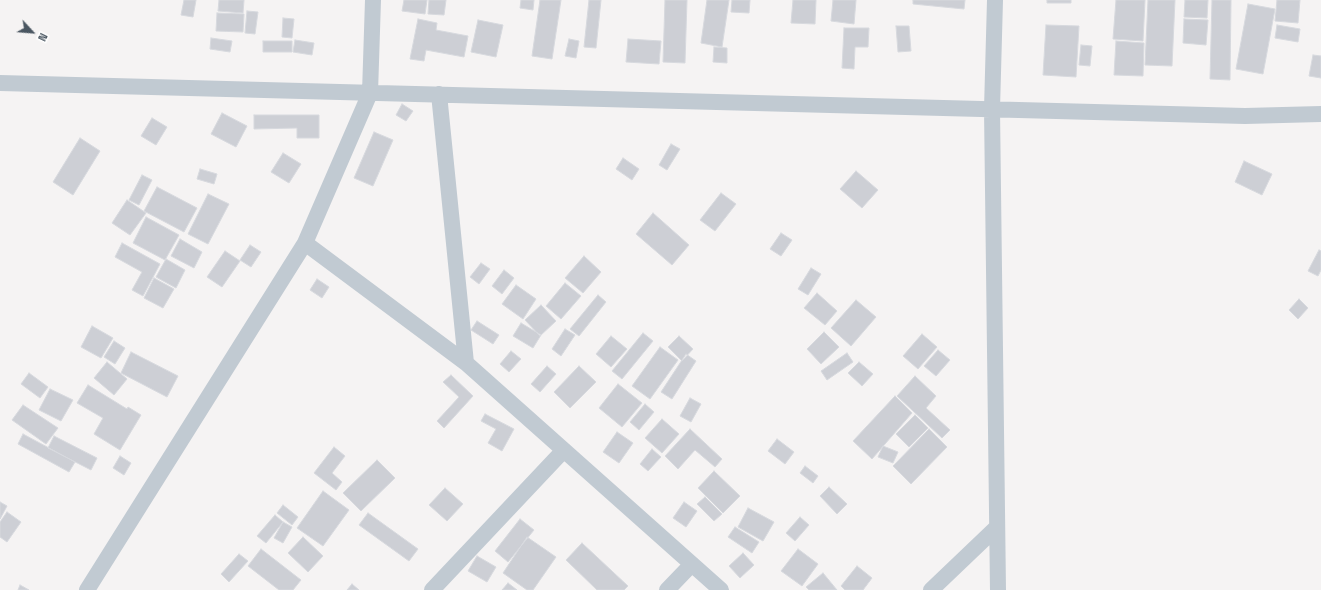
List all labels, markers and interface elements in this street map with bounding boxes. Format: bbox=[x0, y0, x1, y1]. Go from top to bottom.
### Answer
north arrow bbox=[12, 12, 52, 52]
text: N bbox=[35, 31, 51, 44]

